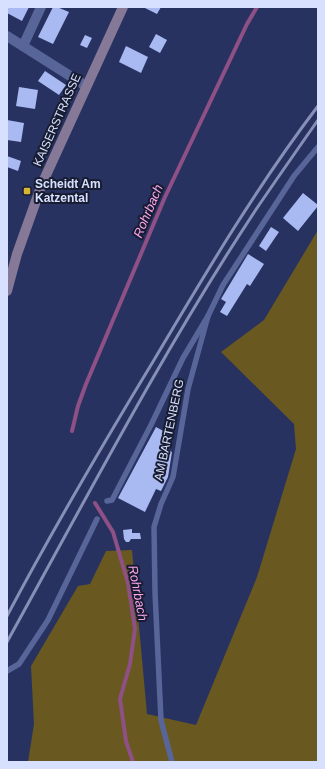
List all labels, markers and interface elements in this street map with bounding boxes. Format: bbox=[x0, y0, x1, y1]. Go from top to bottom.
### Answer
street label: KAISERSTRASSE bbox=[30, 71, 84, 169]
place label: Scheidt Am Katzental bbox=[35, 177, 101, 205]
water label: Rohrbach bbox=[130, 182, 166, 240]
marker: Scheidt Am Katzental bbox=[22, 186, 32, 196]
street label: AM BARTENBERG bbox=[151, 378, 187, 482]
water label: Rohrbach bbox=[125, 564, 151, 622]

